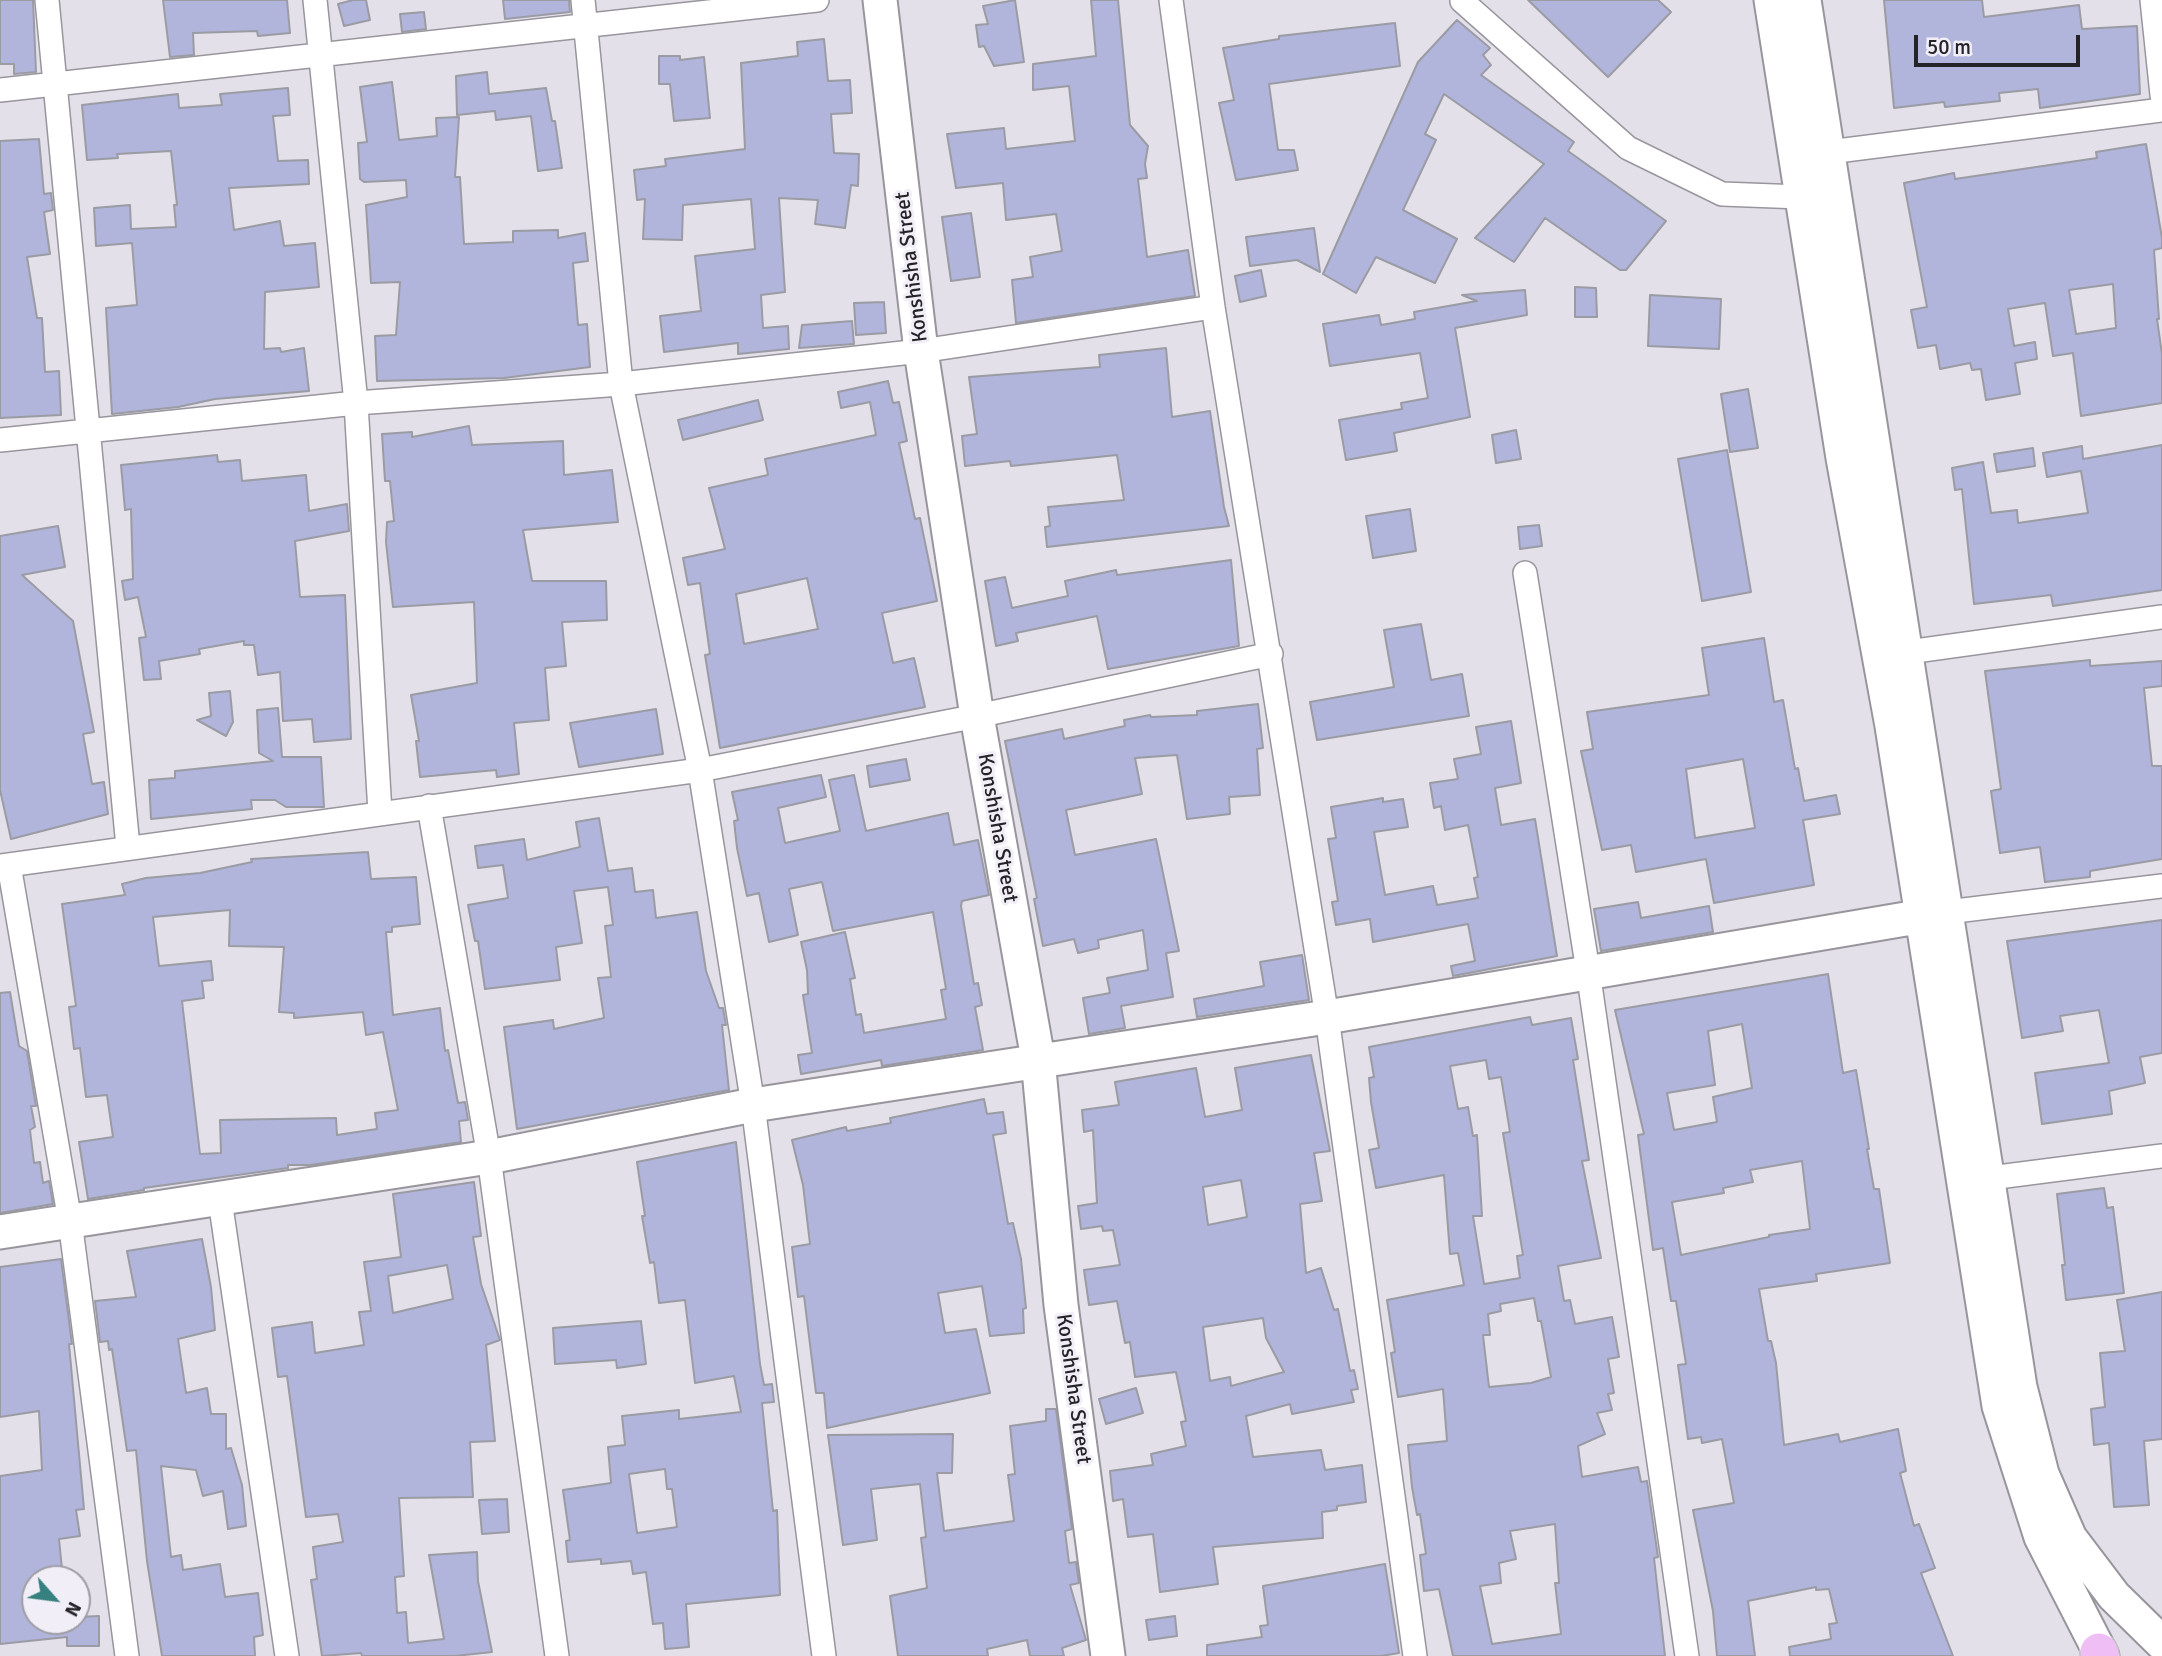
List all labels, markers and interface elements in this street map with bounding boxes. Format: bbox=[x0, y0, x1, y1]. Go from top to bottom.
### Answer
scale bar bbox=[1917, 21, 2083, 65]
text: 50 m bbox=[1927, 34, 1971, 60]
street label: Konshisha Street bbox=[890, 190, 934, 344]
street label: Konshisha Street bbox=[971, 751, 1023, 905]
street label: Konshisha Street bbox=[1050, 1312, 1096, 1466]
north arrow bbox=[21, 1565, 91, 1635]
text: N bbox=[59, 1597, 86, 1620]

